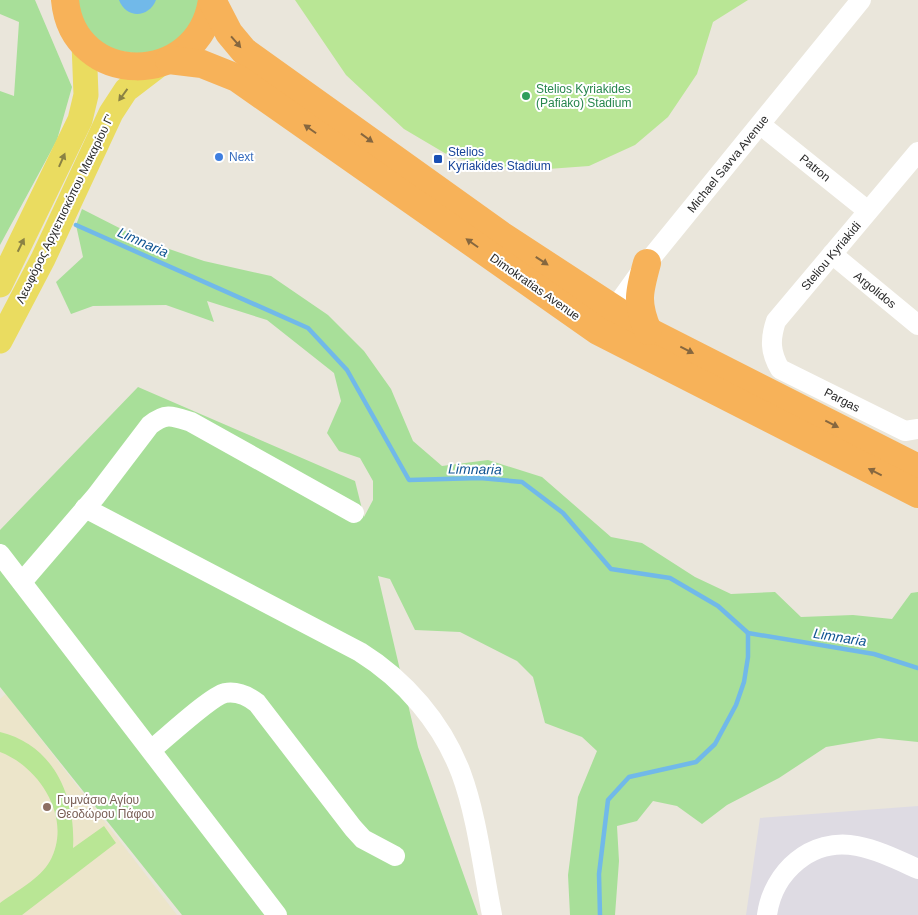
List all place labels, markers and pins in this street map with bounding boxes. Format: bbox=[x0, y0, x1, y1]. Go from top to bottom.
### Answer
place label: Stelios Kyriakides (Pafiako) Stadium bbox=[536, 82, 631, 110]
marker: Stelios Kyriakides (Pafiako) Stadium bbox=[520, 90, 532, 102]
place label: Stelios Kyriakides Stadium bbox=[448, 145, 551, 173]
place label: Next bbox=[229, 150, 254, 164]
marker: Next bbox=[213, 151, 225, 163]
marker: Stelios Kyriakides Stadium bbox=[432, 153, 444, 165]
place label: Γυμνάσιο Αγίου Θεοδώρου Πάφου bbox=[57, 793, 154, 821]
marker: Γυμνάσιο Αγίου Θεοδώρου Πάφου bbox=[41, 801, 53, 813]

